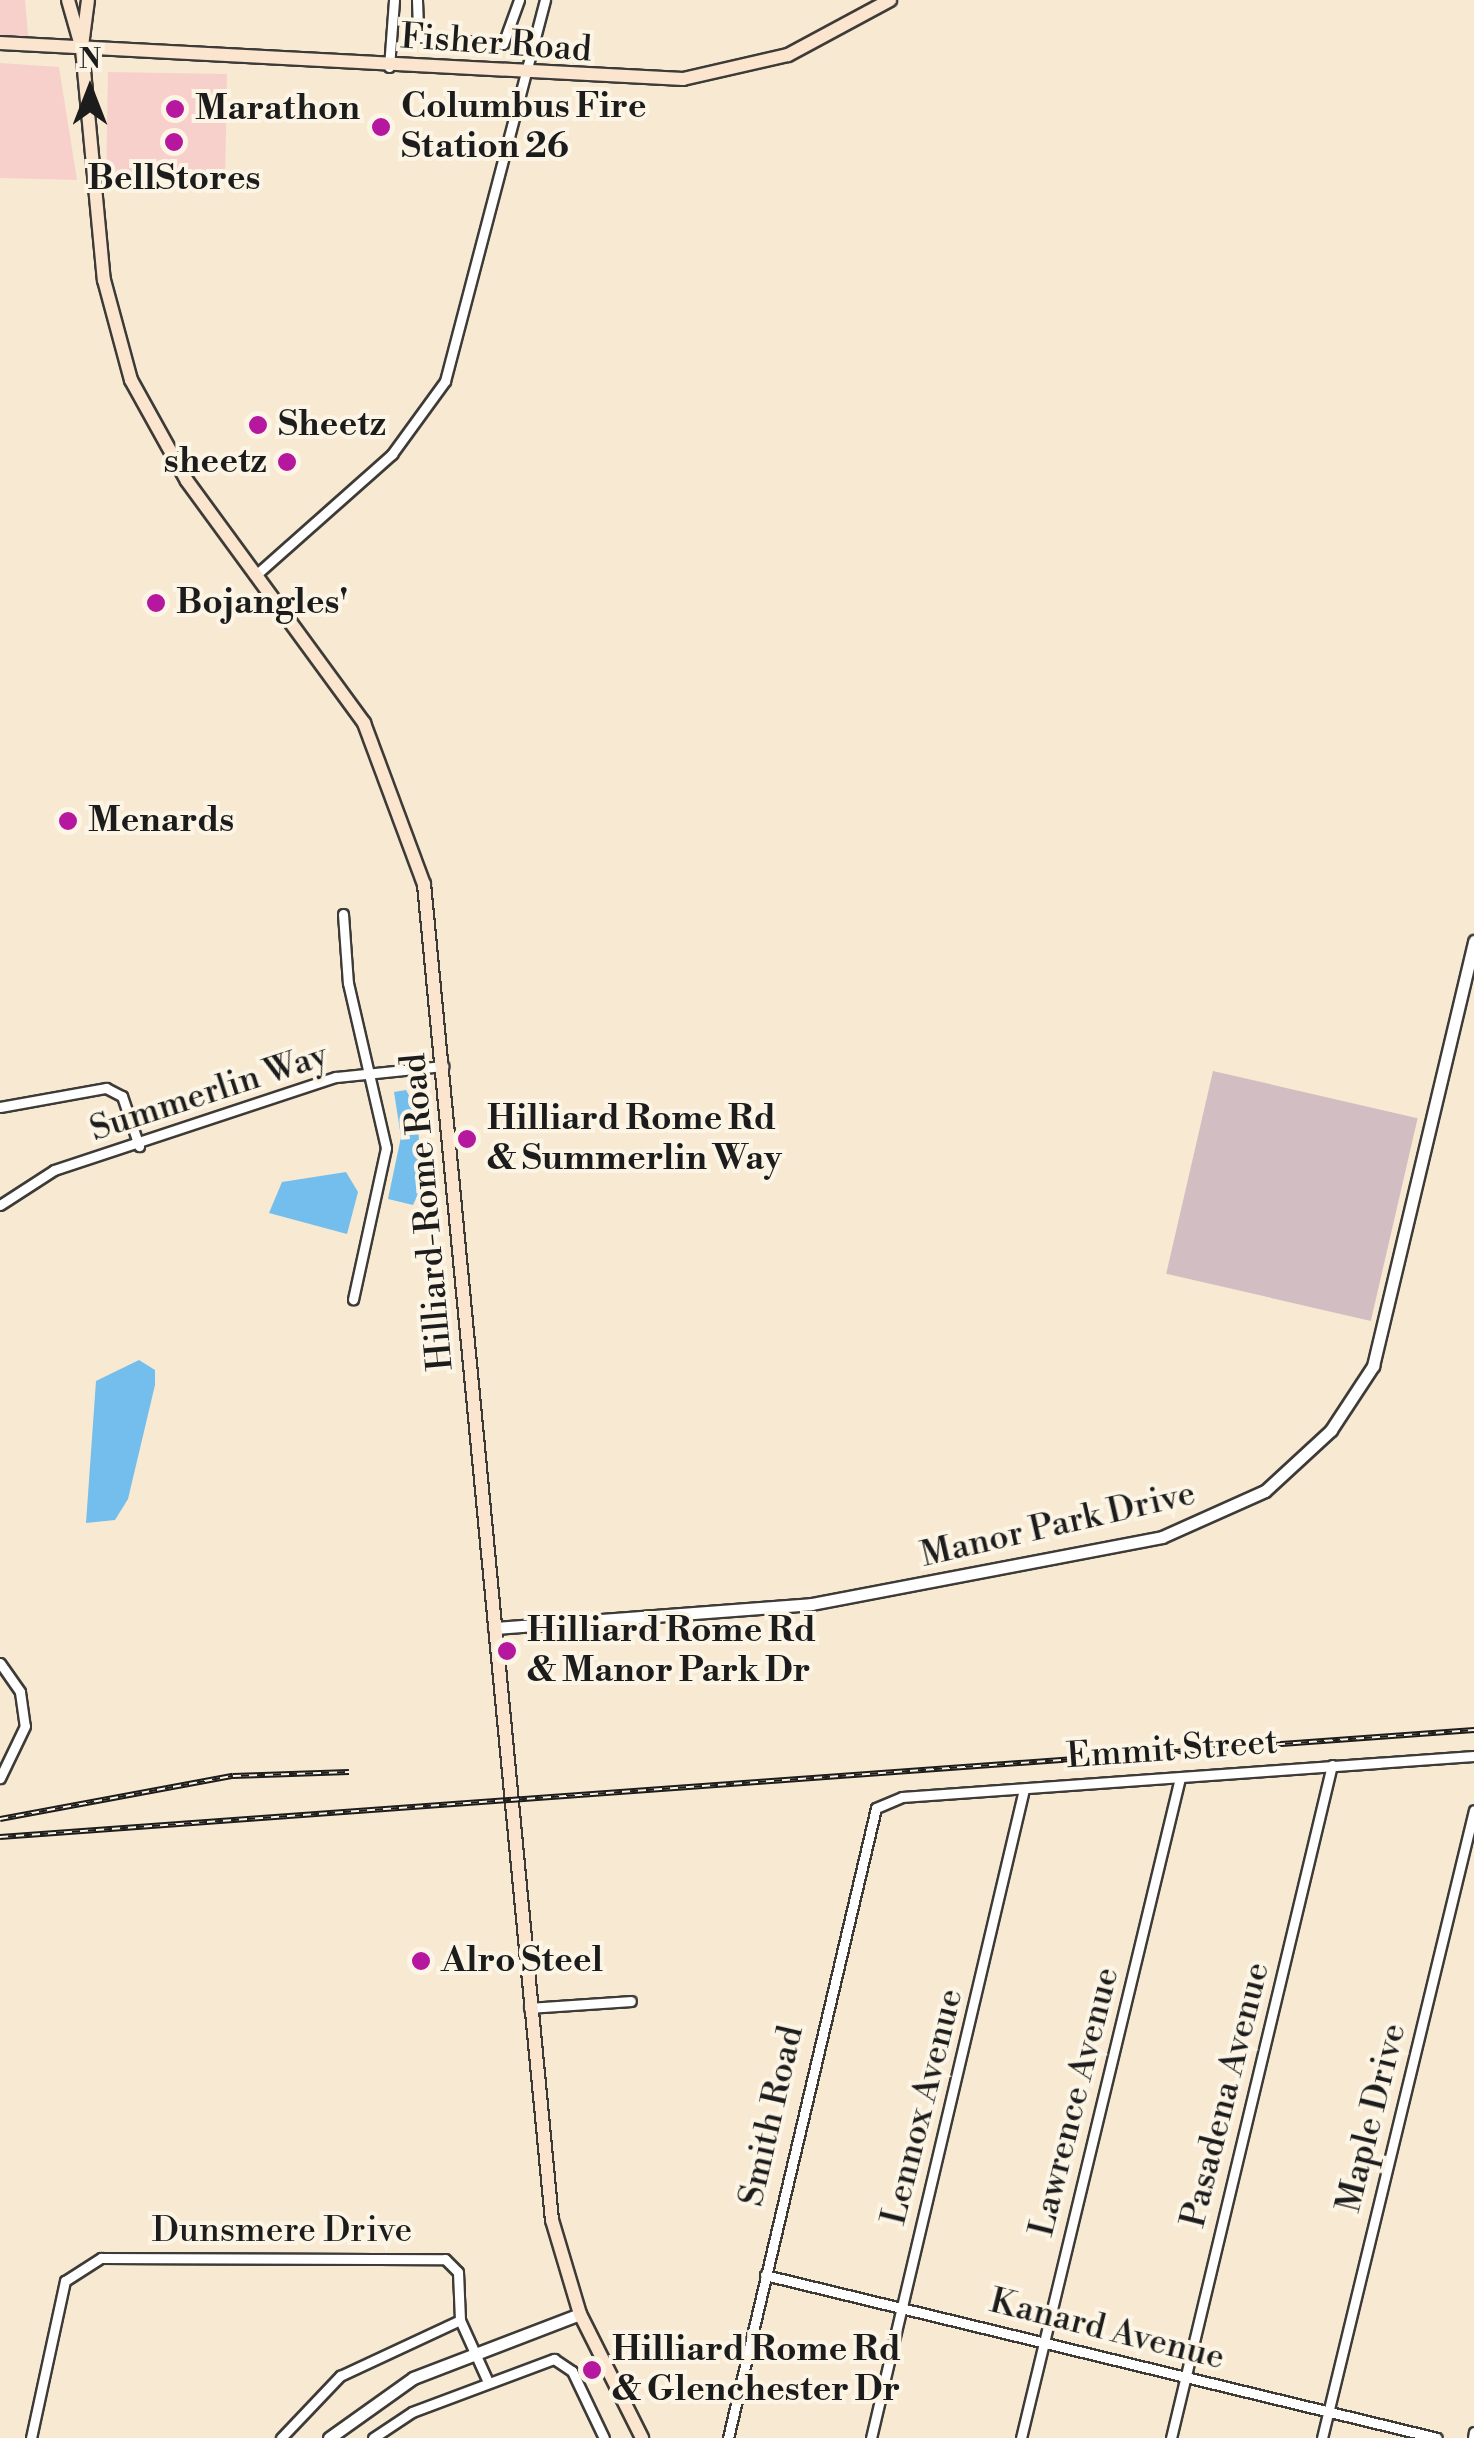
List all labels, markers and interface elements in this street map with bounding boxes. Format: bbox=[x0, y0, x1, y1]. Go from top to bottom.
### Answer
street label: Fisher Road bbox=[399, 16, 593, 72]
north arrow bbox=[40, 40, 140, 140]
text: N bbox=[79, 42, 101, 77]
place label: Columbus Fire Station 26 bbox=[401, 86, 646, 168]
place label: Marathon bbox=[195, 88, 360, 130]
marker: Marathon bbox=[164, 98, 186, 120]
marker: Columbus Fire Station 26 bbox=[370, 116, 392, 138]
marker: BellStores bbox=[163, 131, 185, 153]
place label: BellStores bbox=[88, 158, 260, 200]
place label: Sheetz bbox=[278, 404, 386, 446]
marker: Sheetz bbox=[247, 414, 269, 436]
place label: sheetz bbox=[164, 441, 267, 483]
marker: sheetz bbox=[276, 451, 298, 473]
place label: Bojangles' bbox=[176, 582, 348, 624]
marker: Bojangles' bbox=[145, 592, 167, 614]
place label: Menards bbox=[88, 800, 234, 842]
marker: Menards bbox=[57, 810, 79, 832]
street label: Summerlin Way bbox=[85, 1035, 333, 1151]
street label: Hilliard-Rome Road bbox=[393, 1052, 463, 1372]
place label: Hilliard Rome Rd & Summerlin Way bbox=[487, 1098, 782, 1180]
marker: Hilliard Rome Rd & Summerlin Way bbox=[456, 1128, 478, 1150]
street label: Manor Park Drive bbox=[917, 1473, 1199, 1577]
place label: Hilliard Rome Rd & Manor Park Dr bbox=[527, 1610, 816, 1692]
marker: Hilliard Rome Rd & Manor Park Dr bbox=[496, 1640, 518, 1662]
street label: Emmit Street bbox=[1065, 1722, 1279, 1778]
place label: Alro Steel bbox=[441, 1940, 603, 1982]
marker: Alro Steel bbox=[410, 1950, 432, 1972]
street label: Pasadena Avenue bbox=[1173, 1958, 1279, 2232]
street label: Lawrence Avenue bbox=[1021, 1963, 1129, 2241]
street label: Lennox Avenue bbox=[873, 1985, 973, 2229]
street label: Maple Drive bbox=[1328, 2019, 1416, 2217]
street label: Smith Road bbox=[731, 2022, 813, 2210]
street label: Dunsmere Drive bbox=[152, 2210, 412, 2252]
street label: Kanard Avenue bbox=[985, 2281, 1229, 2379]
place label: Hilliard Rome Rd & Glenchester Dr bbox=[612, 2329, 901, 2411]
marker: Hilliard Rome Rd & Glenchester Dr bbox=[581, 2359, 603, 2381]

